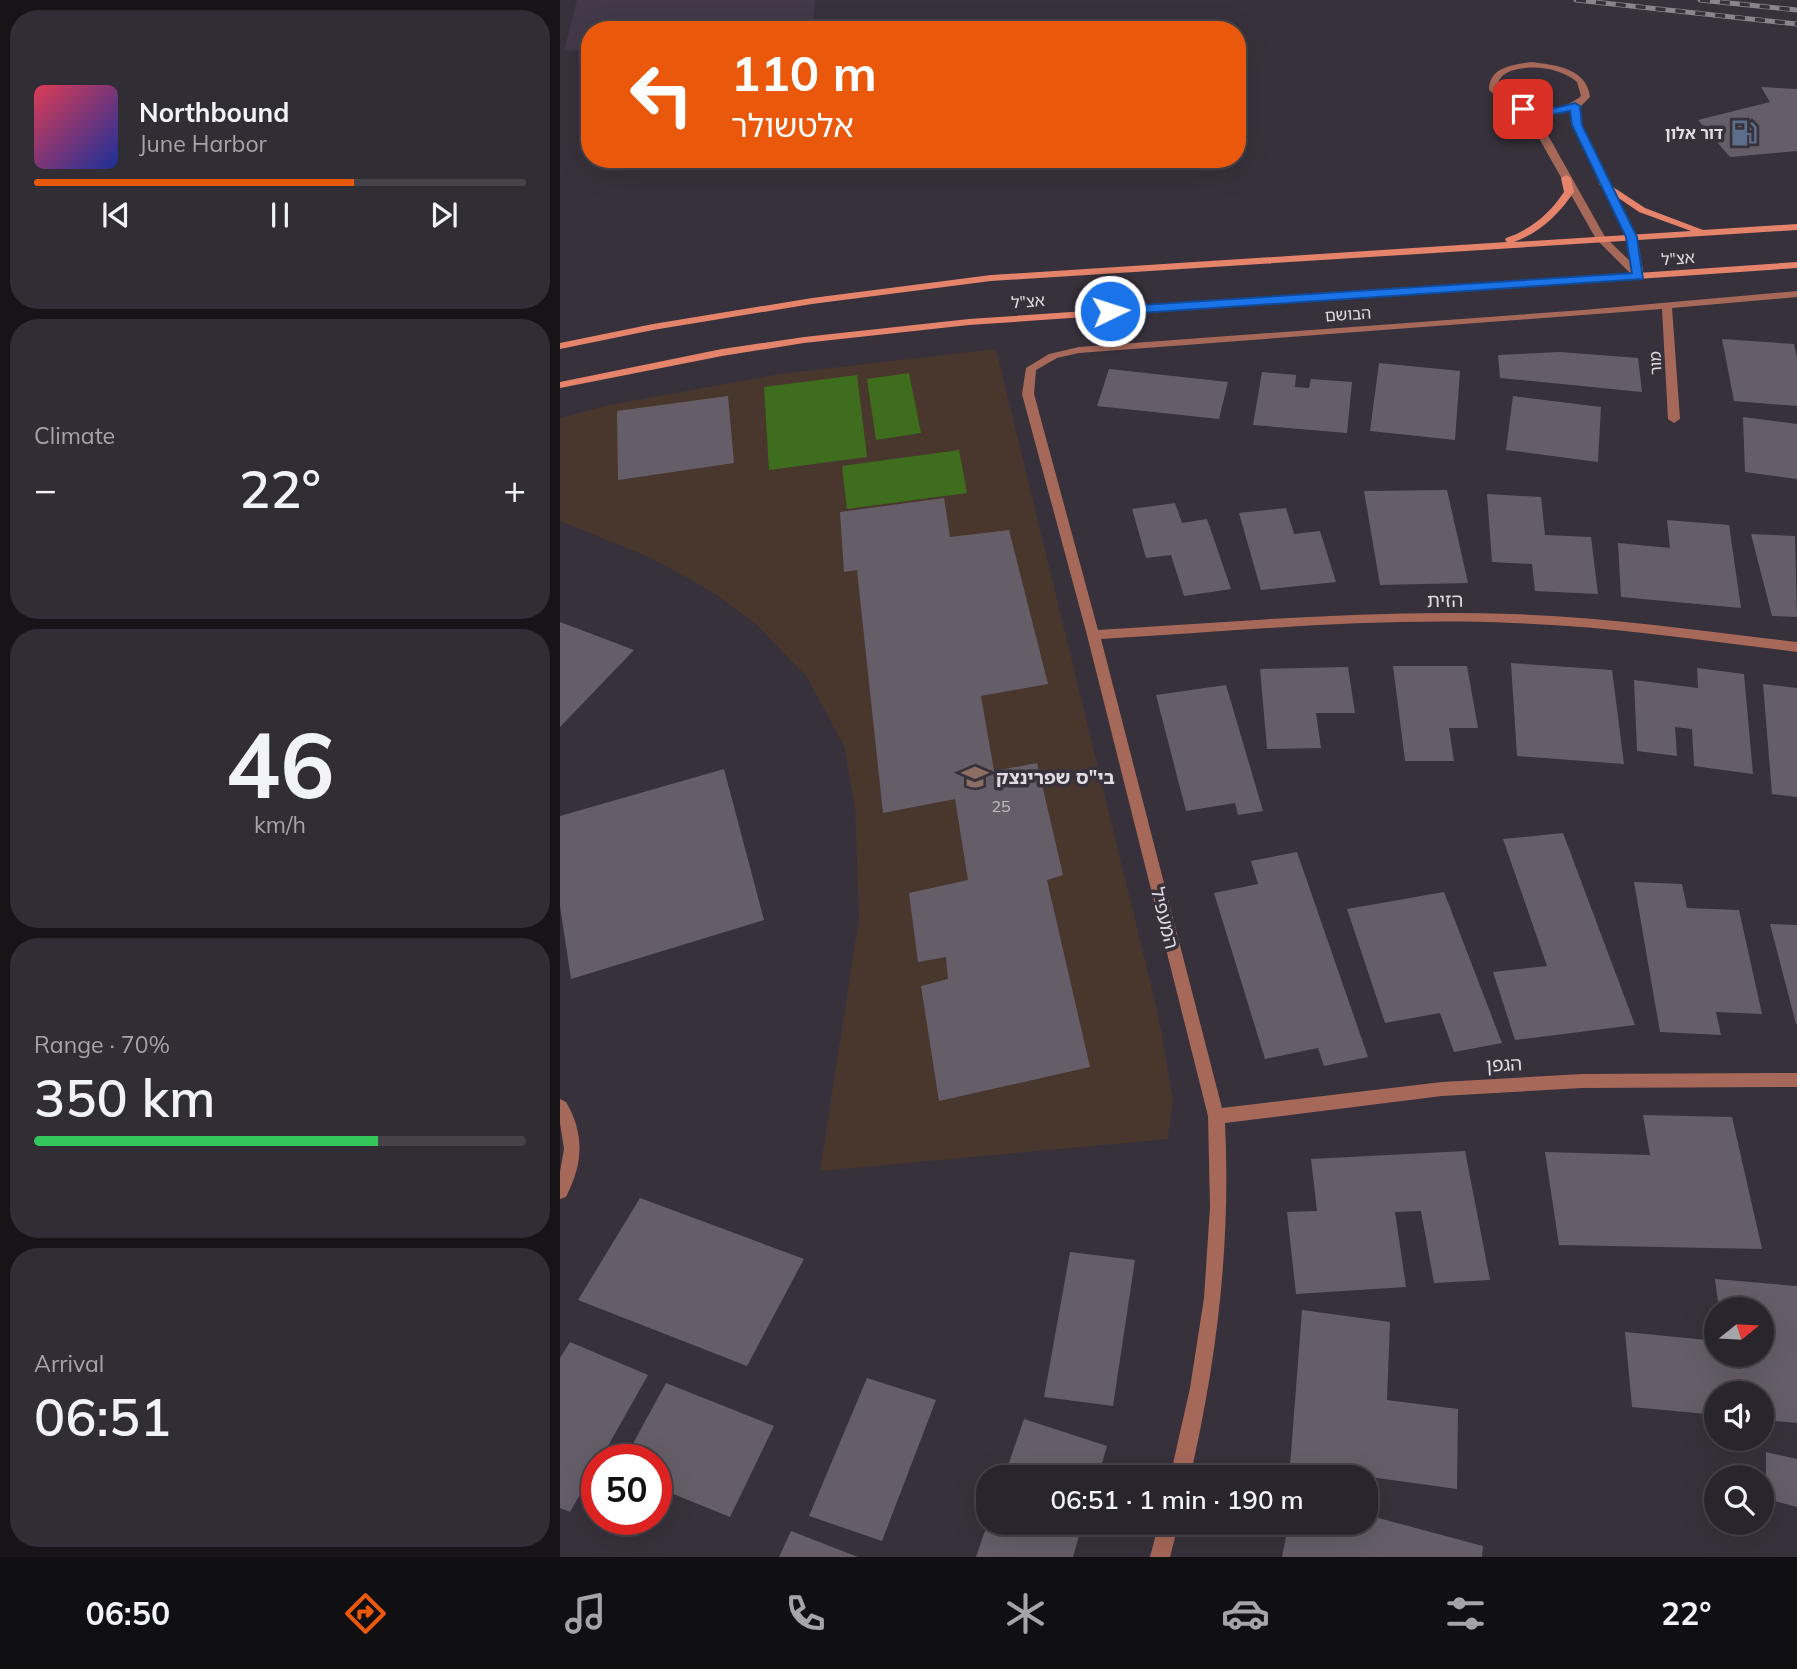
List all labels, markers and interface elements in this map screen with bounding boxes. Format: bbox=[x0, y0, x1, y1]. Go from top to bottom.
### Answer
text: 110 m bbox=[731, 42, 877, 103]
icon: left bbox=[616, 49, 707, 140]
pin bbox=[1493, 79, 1553, 139]
icon: arrive bbox=[1504, 90, 1542, 128]
text: Northbound bbox=[139, 96, 289, 129]
text: אלטשולר bbox=[731, 105, 854, 145]
fuel station icon: דור אלון bbox=[1729, 118, 1759, 148]
place label: דור אלון bbox=[1665, 123, 1723, 143]
text: June Harbor bbox=[139, 129, 267, 158]
icon: previous bbox=[97, 196, 135, 234]
icon: pause bbox=[261, 196, 299, 234]
icon: next bbox=[425, 196, 463, 234]
street label: אצ"ל bbox=[1661, 247, 1695, 269]
position arrow bbox=[1073, 274, 1147, 348]
street label: אצ"ל bbox=[1011, 290, 1045, 312]
street label: הבושם bbox=[1324, 302, 1372, 326]
street label: מור bbox=[1644, 351, 1666, 375]
text: Climate bbox=[34, 421, 115, 450]
text: 22° bbox=[239, 456, 321, 521]
text: − bbox=[34, 465, 57, 513]
text: + bbox=[503, 465, 526, 513]
street label: הזית bbox=[1427, 588, 1463, 612]
text: 46 bbox=[225, 707, 335, 821]
school or university icon: בי"ס שפרינצק bbox=[960, 762, 990, 792]
place label: בי"ס שפרינצק bbox=[996, 765, 1115, 789]
house number: 25 bbox=[991, 796, 1011, 816]
text: km/h bbox=[254, 810, 306, 839]
street label: המעפיל bbox=[1146, 885, 1184, 951]
text: Range · 70% bbox=[34, 1030, 170, 1059]
street label: הגפן bbox=[1485, 1051, 1523, 1077]
text: 350 km bbox=[34, 1065, 215, 1130]
north arrow bbox=[1704, 1297, 1774, 1367]
map controls bbox=[1704, 1297, 1774, 1535]
text: Arrival bbox=[34, 1349, 104, 1378]
button: sound bbox=[1704, 1381, 1774, 1451]
text: 06:51 bbox=[34, 1384, 171, 1449]
speed limit sign: 50 bbox=[581, 1444, 672, 1535]
button: search bbox=[1704, 1465, 1774, 1535]
text: 06:51 · 1 min · 190 m bbox=[1050, 1483, 1304, 1516]
icon: directions bbox=[341, 1589, 390, 1638]
icon: music bbox=[561, 1589, 610, 1638]
icon: phone bbox=[781, 1589, 830, 1638]
icon: climate bbox=[1001, 1589, 1050, 1638]
icon: car bbox=[1221, 1589, 1270, 1638]
icon: filters bbox=[1441, 1589, 1490, 1638]
text: 06:50 bbox=[85, 1593, 170, 1633]
text: 22° bbox=[1661, 1593, 1711, 1633]

